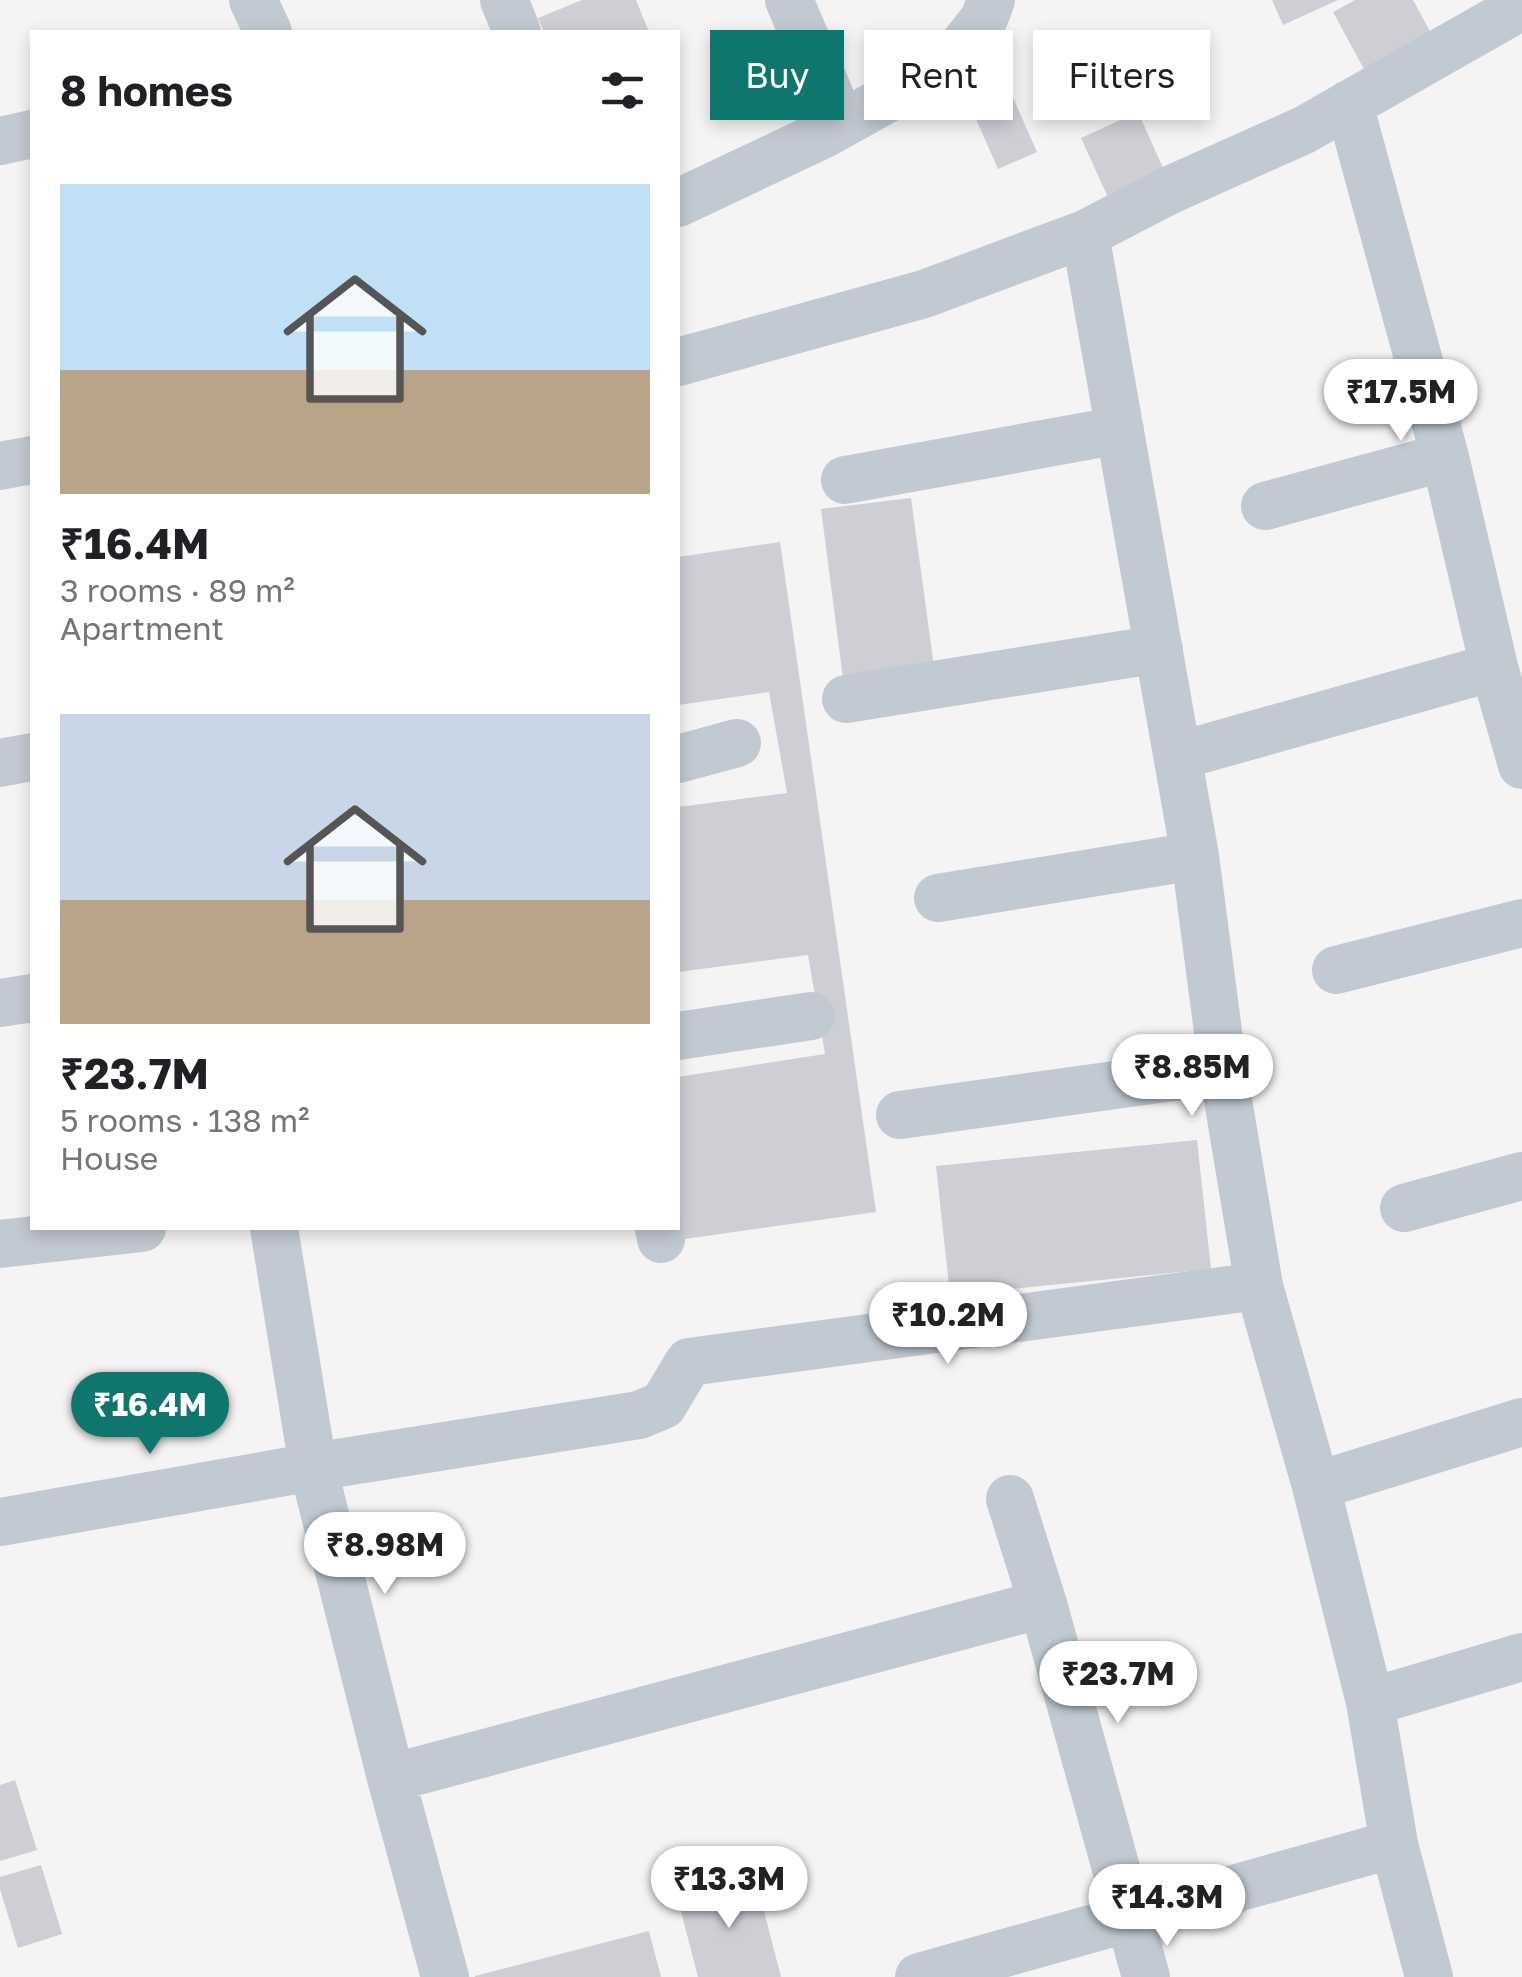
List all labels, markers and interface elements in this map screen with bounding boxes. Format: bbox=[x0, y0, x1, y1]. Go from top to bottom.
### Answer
chip: Buy bbox=[710, 30, 844, 120]
chip: Rent bbox=[864, 30, 1013, 120]
chip: Filters bbox=[1033, 30, 1210, 120]
icon: filters bbox=[595, 63, 650, 118]
text: 8 homes bbox=[60, 65, 233, 115]
icon: home bbox=[265, 249, 445, 429]
pin: ₹17.5M bbox=[1320, 359, 1482, 444]
text: ₹17.5M bbox=[1346, 372, 1456, 410]
text: ₹16.4M bbox=[60, 518, 209, 568]
text: 3 rooms · 89 m² bbox=[60, 571, 295, 609]
text: Apartment bbox=[60, 609, 224, 647]
icon: home bbox=[265, 779, 445, 959]
pin: ₹8.85M bbox=[1111, 1034, 1273, 1119]
text: ₹8.85M bbox=[1133, 1047, 1251, 1085]
text: ₹23.7M bbox=[60, 1048, 209, 1098]
text: 5 rooms · 138 m² bbox=[60, 1101, 310, 1139]
text: House bbox=[60, 1139, 158, 1177]
pin: ₹10.2M bbox=[867, 1282, 1029, 1367]
text: ₹10.2M bbox=[891, 1295, 1005, 1333]
pin: ₹16.4M bbox=[69, 1372, 231, 1457]
text: ₹16.4M bbox=[93, 1385, 207, 1423]
pin: ₹8.98M bbox=[304, 1512, 466, 1597]
text: ₹8.98M bbox=[326, 1525, 444, 1563]
pin: ₹23.7M bbox=[1037, 1641, 1199, 1726]
text: ₹23.7M bbox=[1061, 1654, 1175, 1692]
pin: ₹13.3M bbox=[648, 1846, 810, 1931]
text: ₹13.3M bbox=[673, 1859, 785, 1897]
pin: ₹14.3M bbox=[1086, 1864, 1248, 1949]
text: ₹14.3M bbox=[1110, 1877, 1224, 1915]

